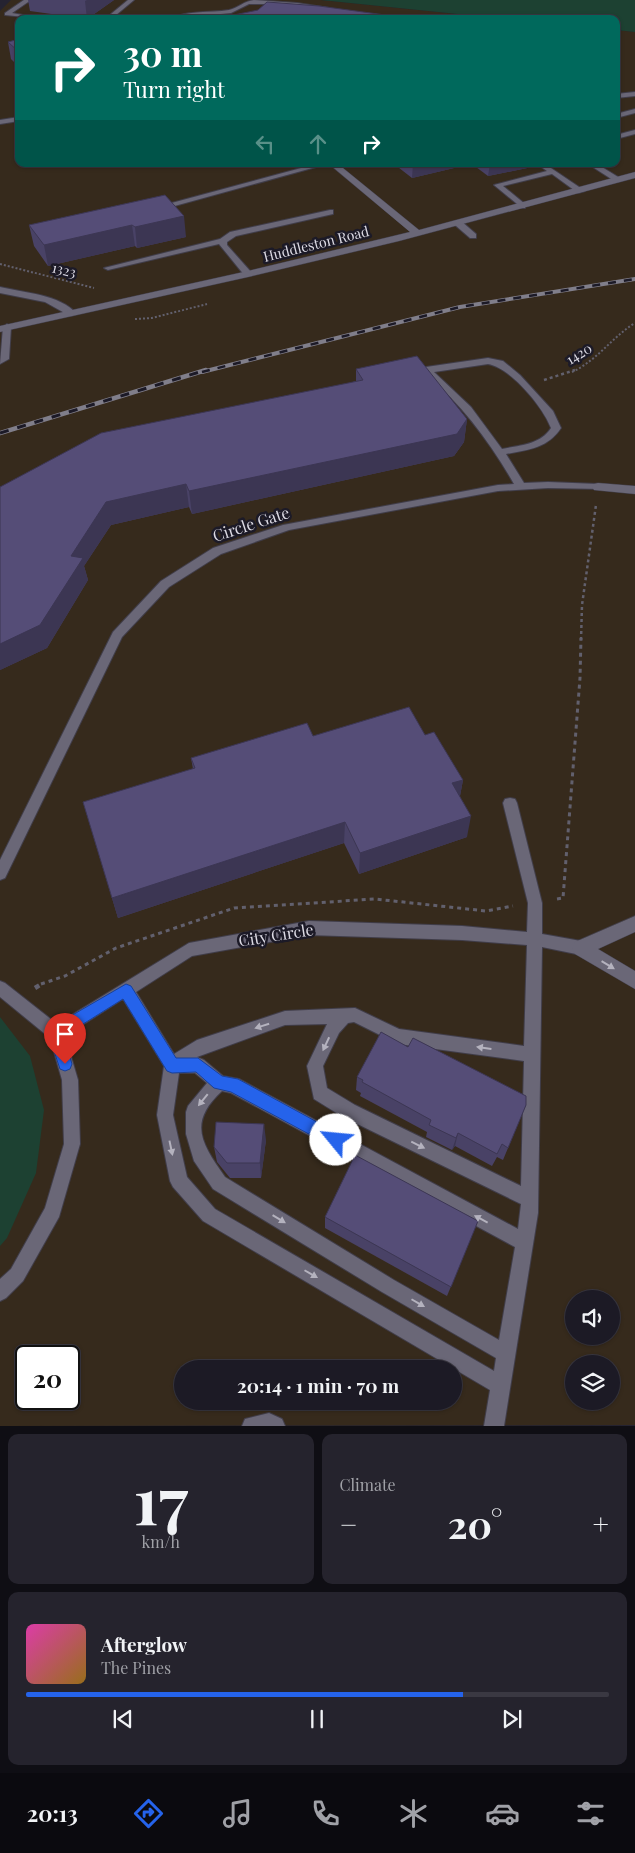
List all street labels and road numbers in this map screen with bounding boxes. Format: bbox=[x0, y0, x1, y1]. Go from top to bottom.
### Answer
street label: Huddleston Road bbox=[261, 221, 371, 266]
street label: 1323 bbox=[50, 257, 78, 282]
street label: 1420 bbox=[562, 338, 595, 369]
street label: Circle Gate bbox=[210, 501, 292, 546]
street label: City Circle bbox=[237, 918, 315, 951]

